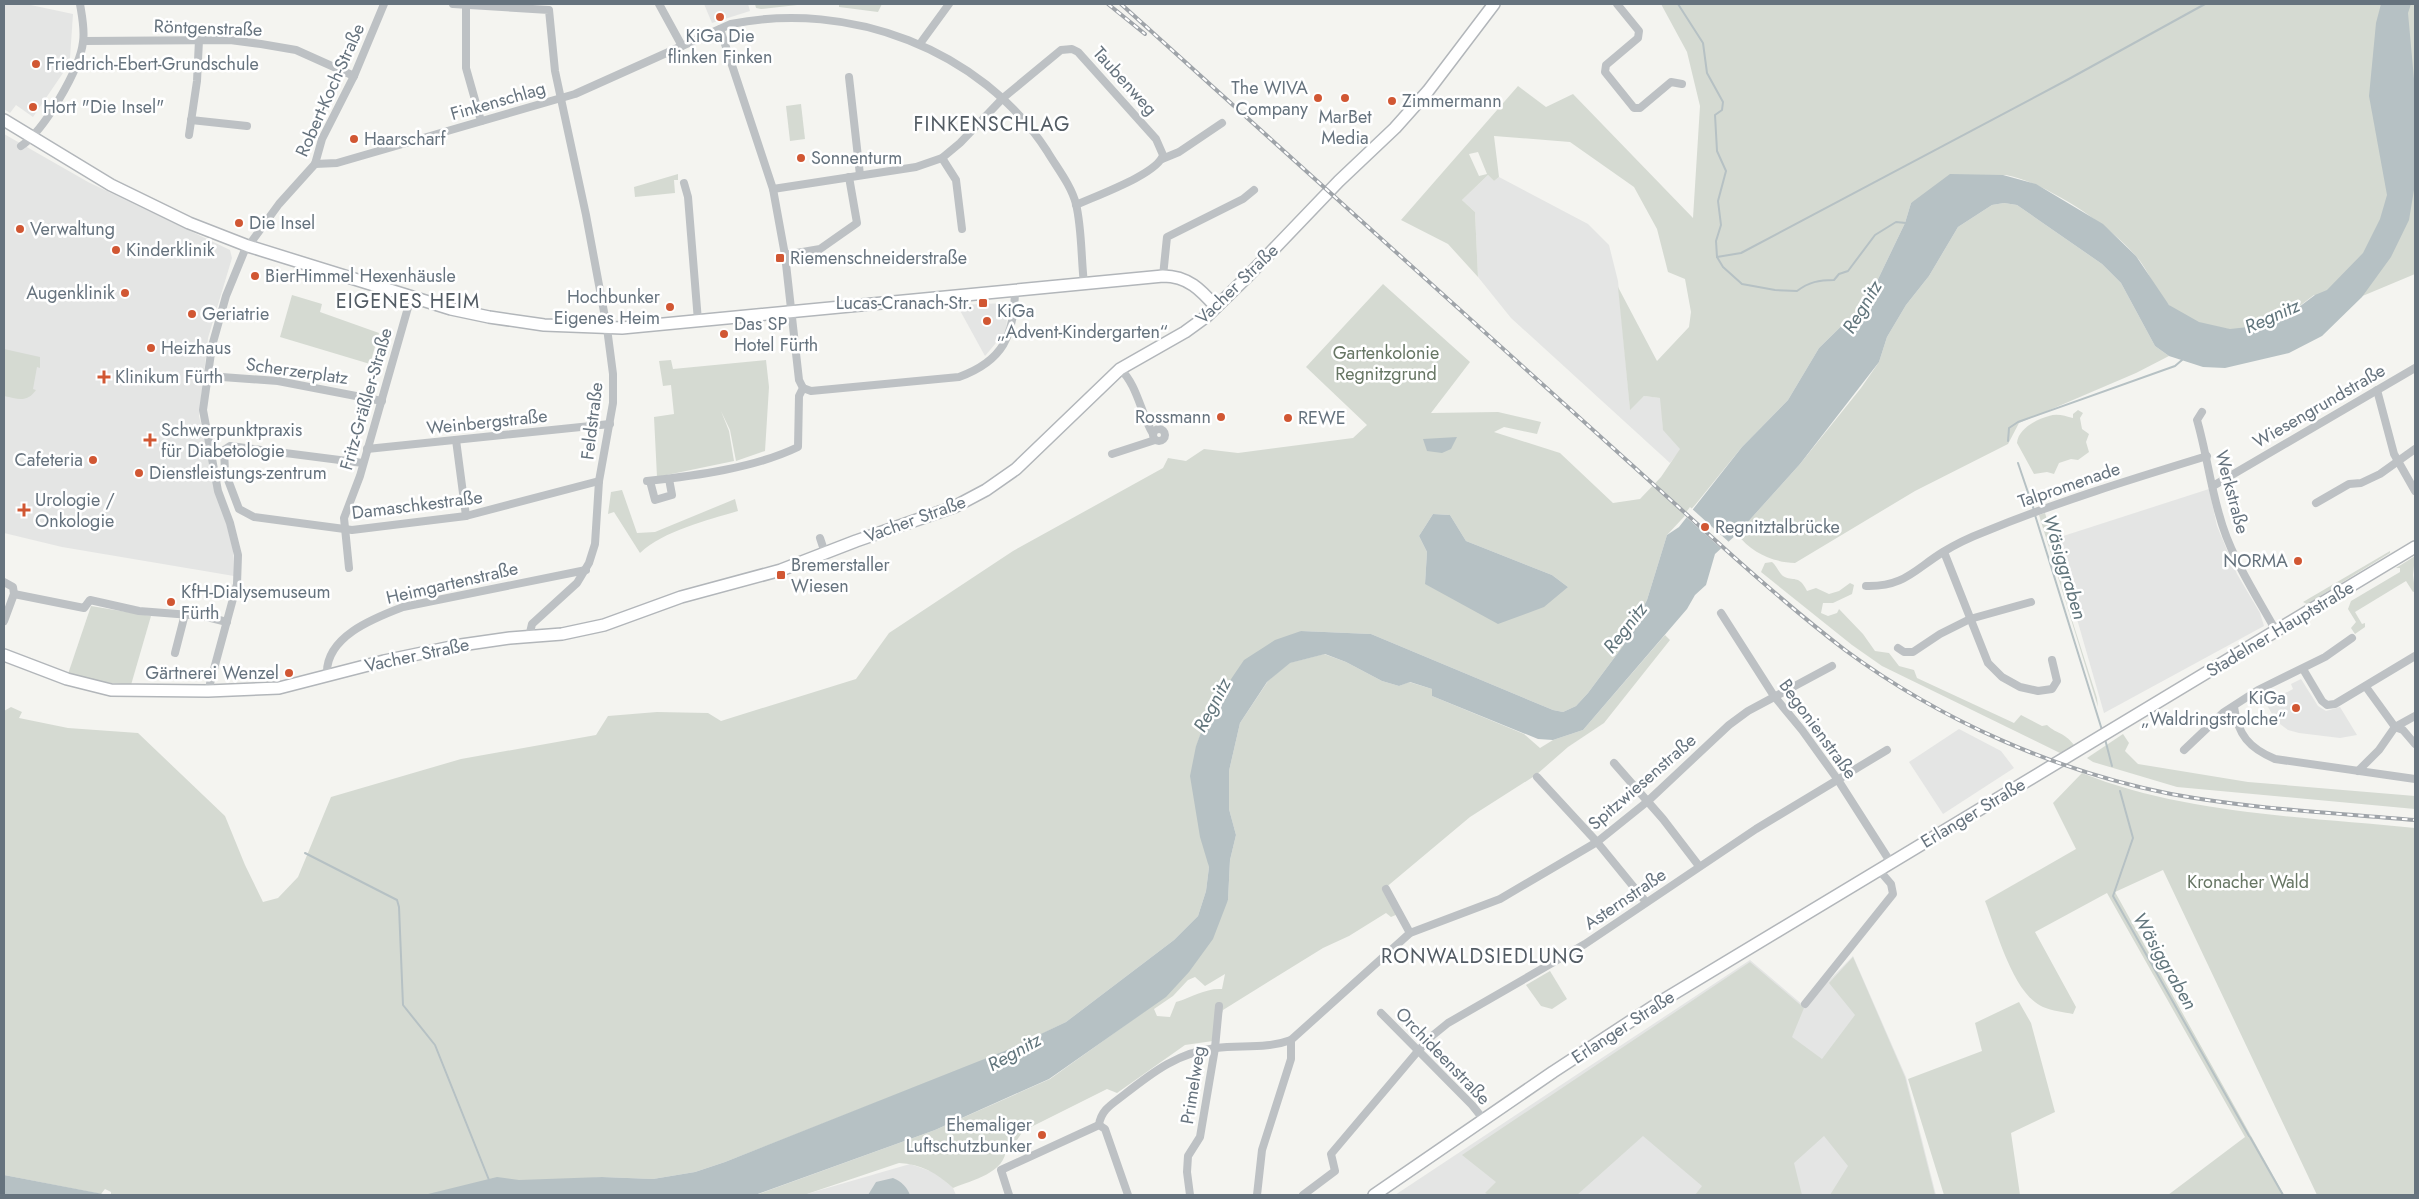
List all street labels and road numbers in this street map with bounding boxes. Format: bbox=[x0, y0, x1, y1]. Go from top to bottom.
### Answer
street label: Röntgenstraße bbox=[153, 13, 263, 43]
street label: Robert-Koch-Straße bbox=[289, 19, 371, 161]
street label: Taubenweg bbox=[1087, 41, 1163, 121]
street label: Finkenschlag bbox=[447, 75, 549, 127]
street label: Vacher Straße bbox=[1190, 238, 1284, 330]
street label: Fritz-Gräßler-Straße bbox=[333, 325, 399, 473]
street label: Scherzerplatz bbox=[244, 351, 351, 391]
street label: Wiesengrundstraße bbox=[2248, 357, 2390, 455]
street label: Feldstraße bbox=[574, 381, 610, 461]
street label: Weinbergstraße bbox=[425, 403, 549, 441]
street label: Werkstraße bbox=[2208, 447, 2256, 537]
street label: Talpromenade bbox=[2015, 455, 2123, 515]
street label: Damaschkestraße bbox=[350, 484, 484, 526]
street label: Vacher Straße bbox=[861, 489, 969, 549]
street label: Heimgartenstraße bbox=[383, 555, 521, 611]
street label: Stadelner Hauptstraße bbox=[2201, 575, 2359, 683]
street label: Vacher Straße bbox=[362, 631, 472, 679]
street label: Begonienstraße bbox=[1773, 674, 1863, 784]
street label: Spitzwiesenstraße bbox=[1582, 728, 1702, 836]
street label: Erlanger Straße bbox=[1916, 771, 2030, 855]
street label: Asternstraße bbox=[1579, 862, 1671, 936]
street label: Erlanger Straße bbox=[1566, 984, 1680, 1070]
street label: Orchideenstraße bbox=[1390, 1001, 1496, 1111]
street label: Primelweg bbox=[1174, 1044, 1212, 1126]

